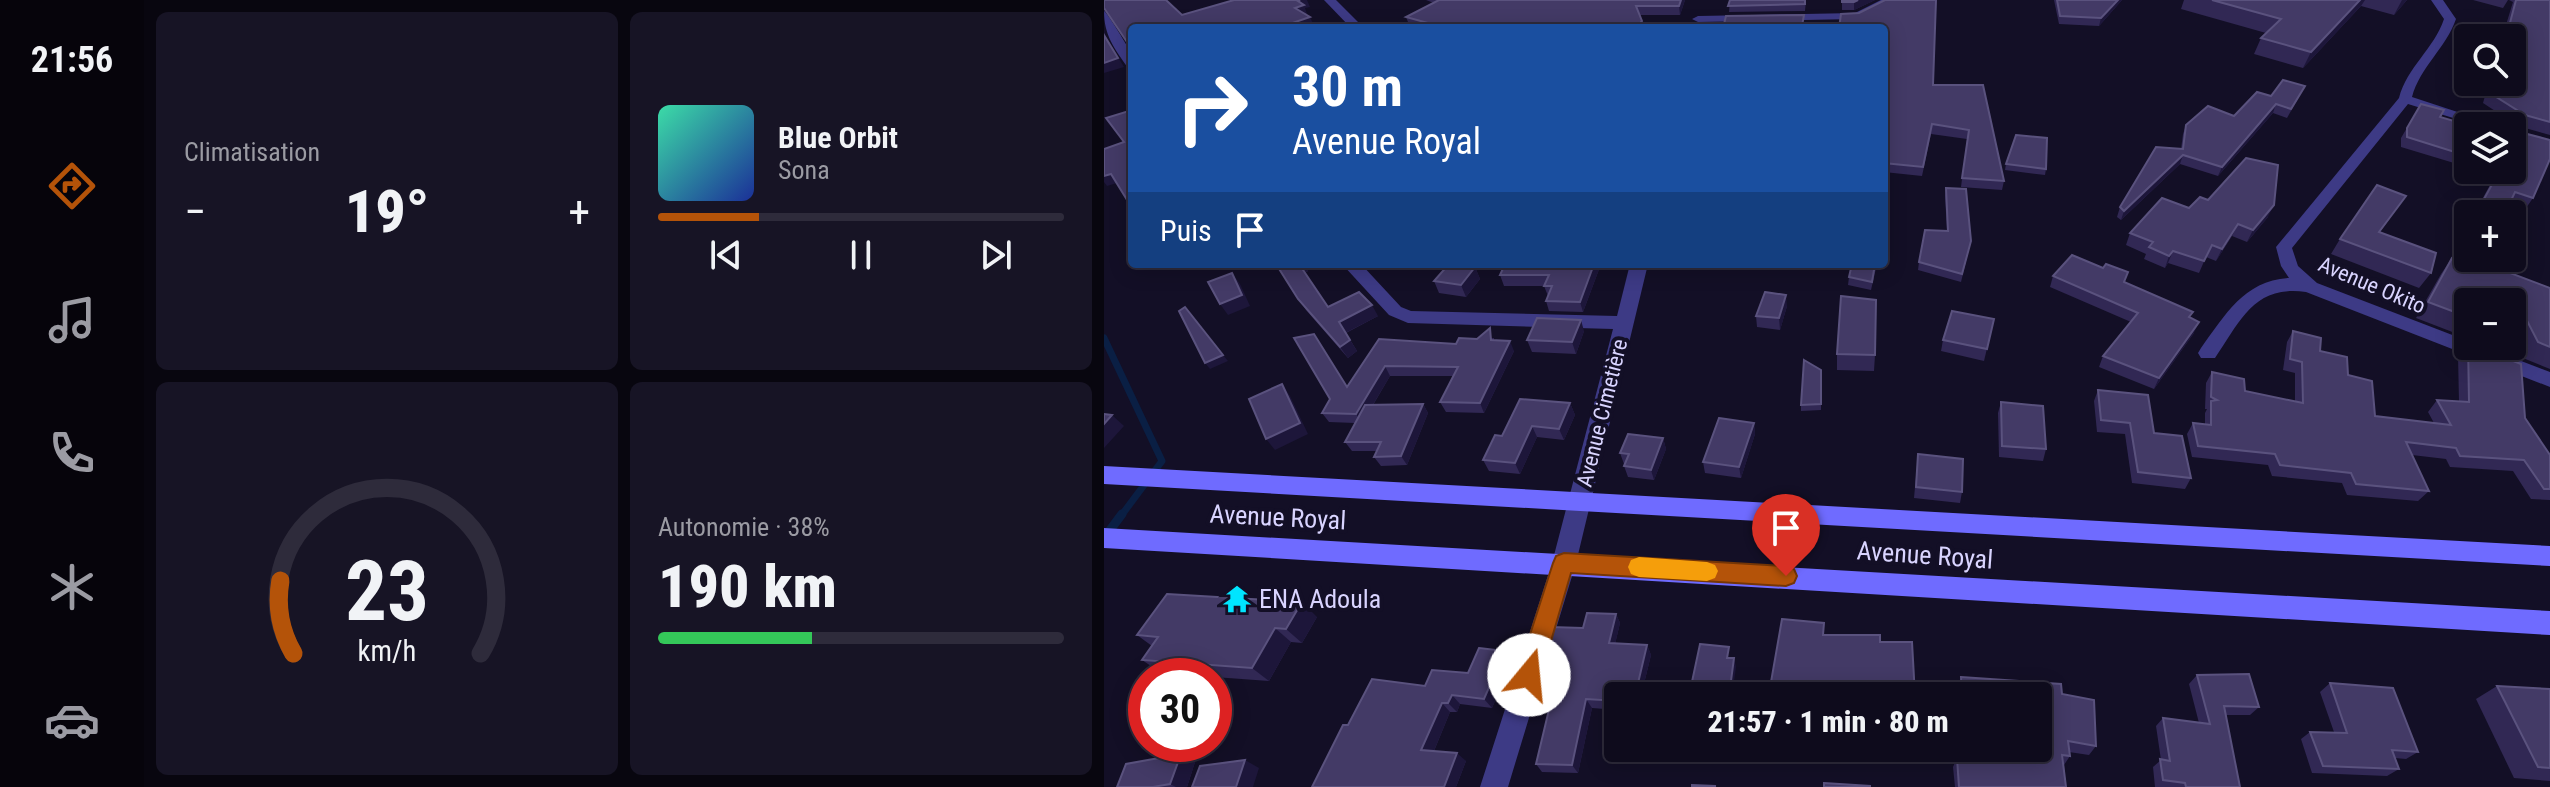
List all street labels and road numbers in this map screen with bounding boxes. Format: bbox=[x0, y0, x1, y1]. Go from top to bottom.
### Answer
street label: Avenue Okito bbox=[2315, 251, 2429, 319]
street label: Avenue Cimetière bbox=[1572, 336, 1632, 490]
street label: Avenue Royal bbox=[1209, 498, 1347, 536]
street label: Avenue Royal bbox=[1856, 535, 1994, 575]

